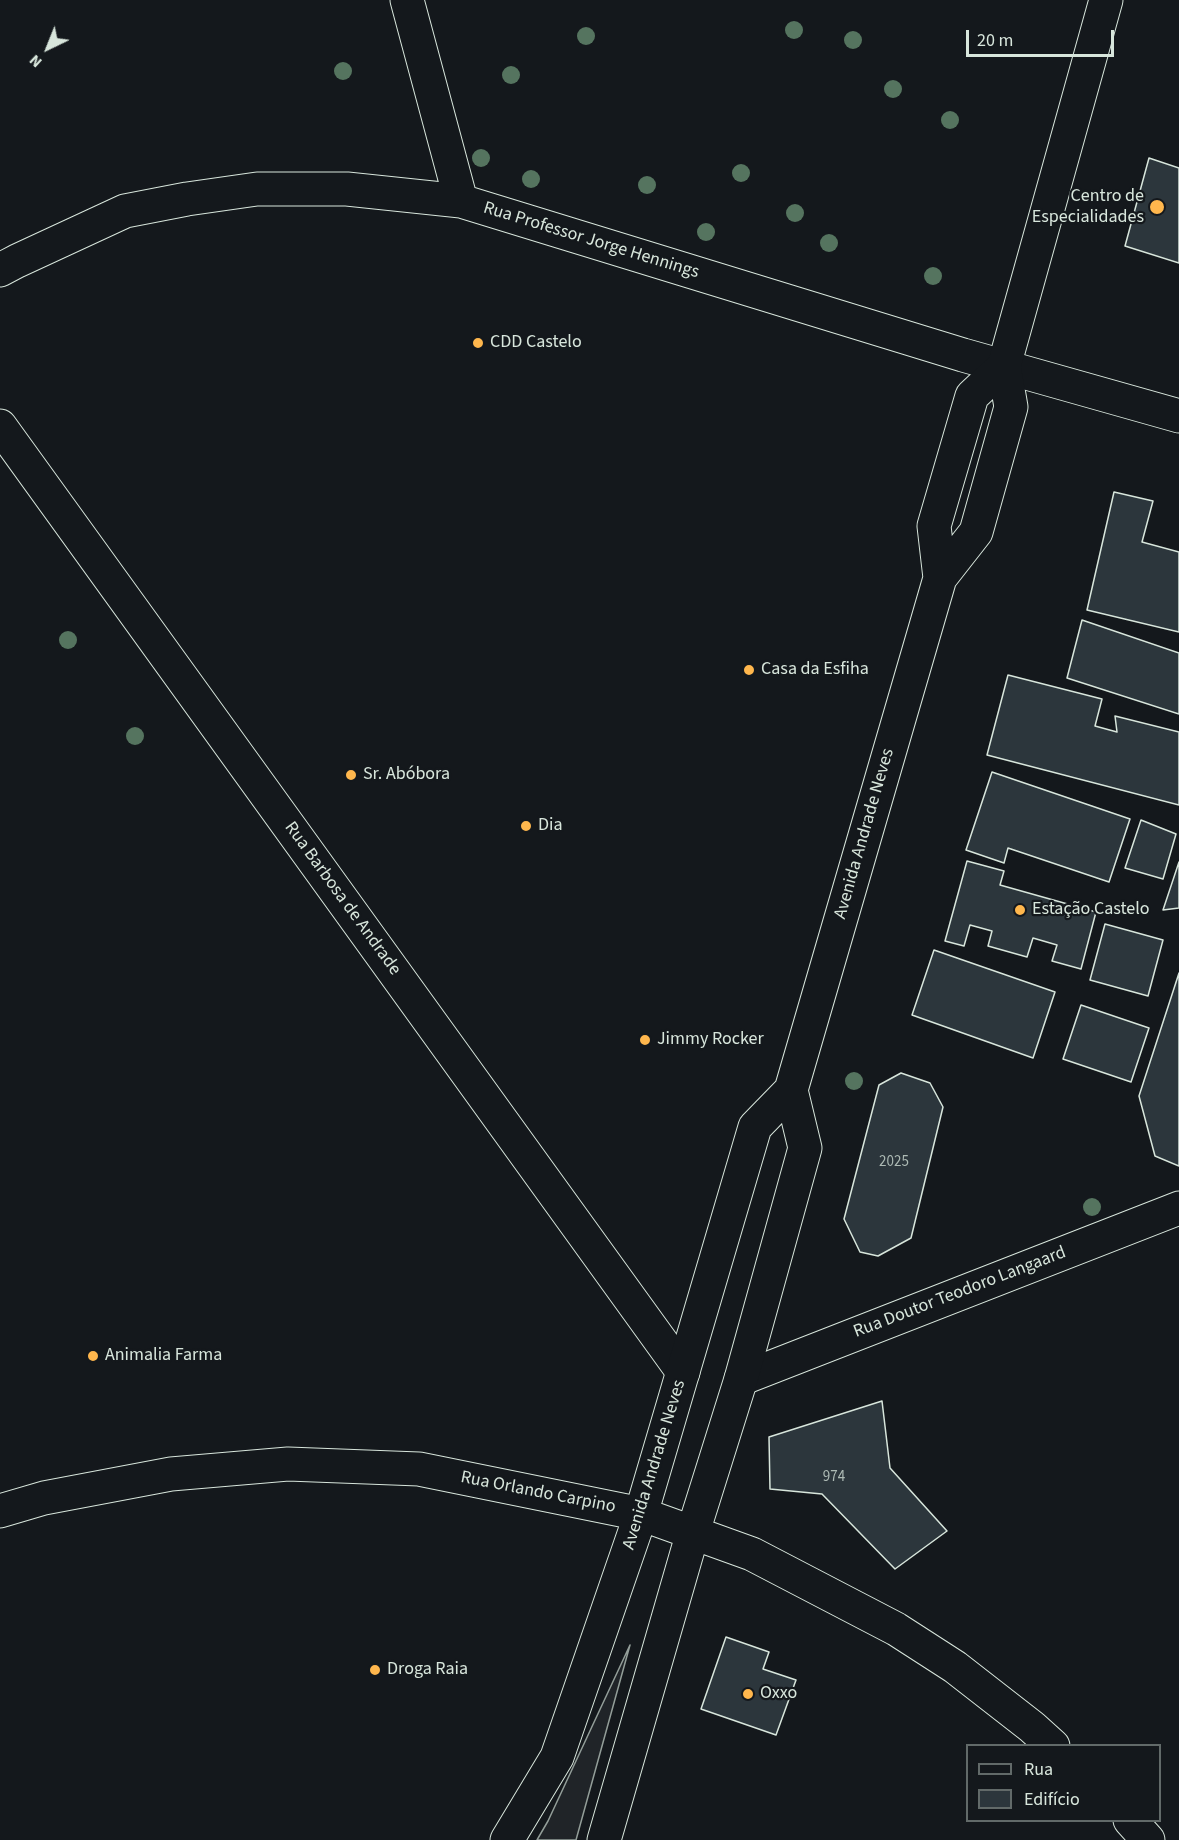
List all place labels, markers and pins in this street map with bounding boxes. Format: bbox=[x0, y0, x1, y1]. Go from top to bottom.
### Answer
place label: Centro de Especialidades bbox=[1032, 186, 1144, 228]
marker: Centro de Especialidades bbox=[1148, 198, 1166, 216]
place label: CDD Castelo bbox=[490, 332, 582, 354]
marker: CDD Castelo bbox=[471, 336, 485, 350]
place label: Casa da Esfiha bbox=[761, 659, 869, 681]
marker: Casa da Esfiha bbox=[742, 663, 756, 677]
place label: Sr. Abóbora bbox=[363, 764, 450, 786]
marker: Sr. Abóbora bbox=[344, 768, 358, 782]
place label: Dia bbox=[538, 815, 563, 837]
marker: Dia bbox=[519, 819, 533, 833]
place label: Estação Castelo bbox=[1032, 899, 1150, 921]
marker: Estação Castelo bbox=[1013, 903, 1027, 917]
place label: Jimmy Rocker bbox=[657, 1029, 764, 1051]
marker: Jimmy Rocker bbox=[638, 1033, 652, 1047]
place label: Animalia Farma bbox=[105, 1345, 222, 1367]
marker: Animalia Farma bbox=[86, 1349, 100, 1363]
place label: Droga Raia bbox=[387, 1659, 468, 1681]
marker: Droga Raia bbox=[368, 1663, 382, 1677]
place label: Oxxo bbox=[760, 1683, 797, 1705]
marker: Oxxo bbox=[741, 1687, 755, 1701]

